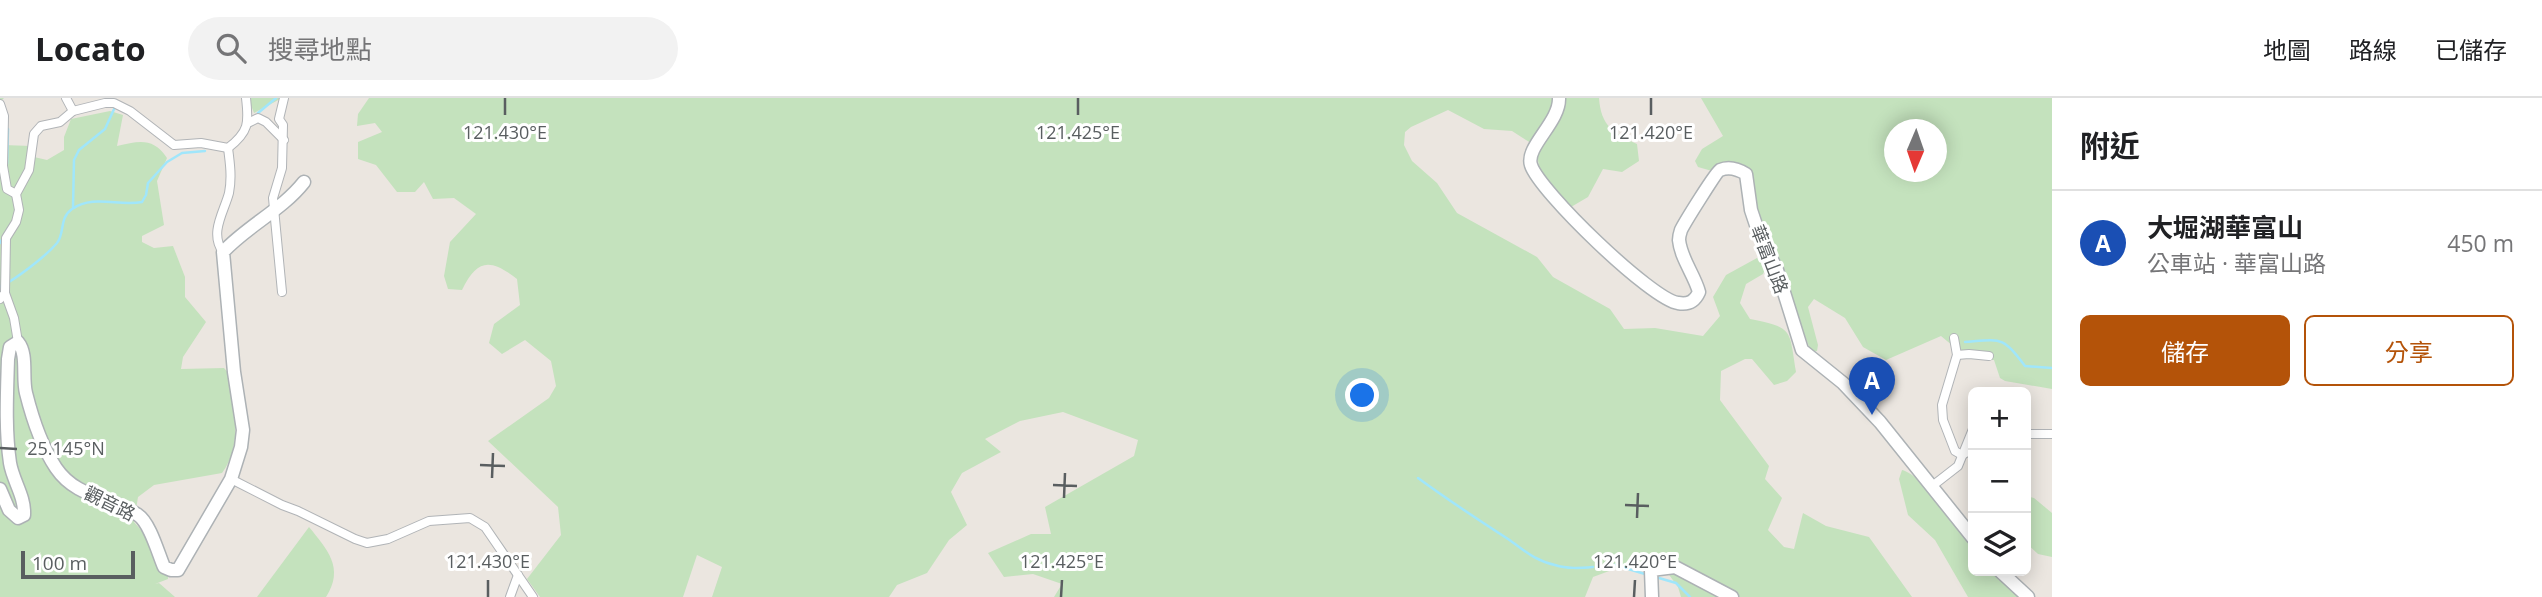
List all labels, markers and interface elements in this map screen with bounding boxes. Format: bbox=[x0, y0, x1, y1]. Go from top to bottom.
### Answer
search box bbox=[188, 17, 678, 80]
text: Locato bbox=[35, 26, 146, 71]
icon: search bbox=[212, 29, 250, 67]
text: 搜尋地點 bbox=[268, 31, 372, 67]
text: 地圖 bbox=[2263, 33, 2311, 66]
text: 路線 bbox=[2349, 33, 2397, 66]
text: 已儲存 bbox=[2435, 33, 2507, 66]
north arrow bbox=[1884, 119, 1947, 182]
text: 121.430°E bbox=[463, 120, 547, 144]
text: 121.425°E bbox=[1036, 120, 1120, 144]
text: 121.420°E bbox=[1609, 120, 1693, 144]
text: 附近 bbox=[2080, 125, 2140, 166]
text: 大堀湖華富山 bbox=[2147, 209, 2303, 245]
street label: 華富山路 bbox=[1746, 221, 1794, 297]
text: A bbox=[2095, 227, 2111, 259]
text: 450 m bbox=[2447, 227, 2514, 259]
text: 公車站 · 華富山路 bbox=[2147, 247, 2326, 279]
button: 儲存 bbox=[2080, 315, 2290, 386]
button: 分享 bbox=[2304, 315, 2514, 386]
pin: A bbox=[1849, 357, 1895, 415]
your location bbox=[1345, 378, 1379, 412]
map controls bbox=[1968, 387, 2031, 576]
button: + bbox=[1968, 387, 2031, 450]
text: 25.145°N bbox=[27, 436, 105, 460]
button: − bbox=[1968, 450, 2031, 513]
street label: 觀音路 bbox=[80, 480, 140, 526]
button: layers bbox=[1968, 513, 2031, 576]
scale bar bbox=[21, 548, 135, 580]
text: 121.430°E bbox=[446, 549, 530, 573]
text: 121.425°E bbox=[1020, 549, 1104, 573]
text: 121.420°E bbox=[1593, 549, 1677, 573]
text: 100 m bbox=[32, 550, 87, 576]

